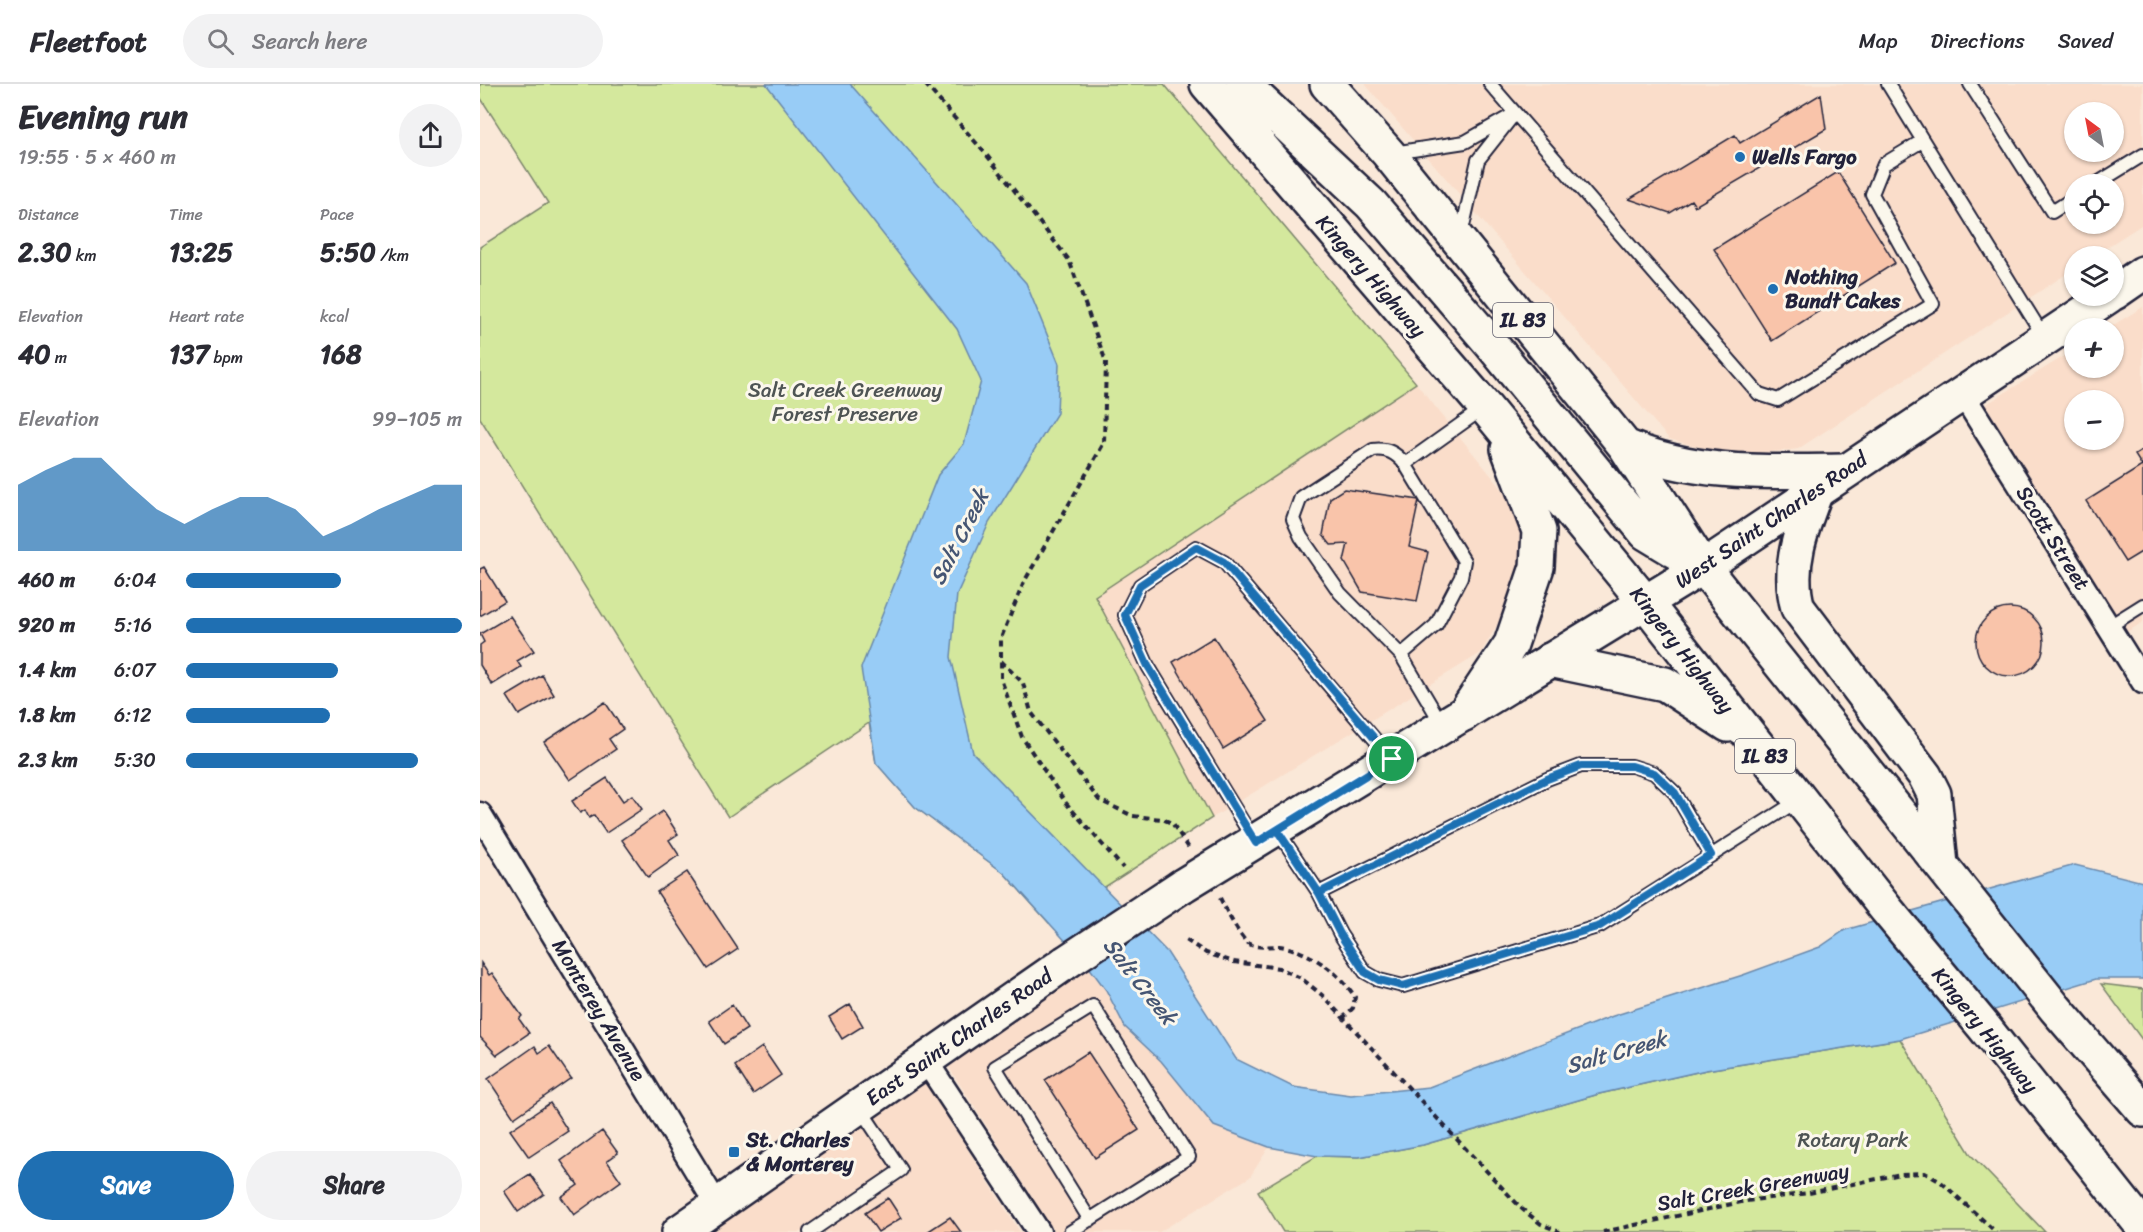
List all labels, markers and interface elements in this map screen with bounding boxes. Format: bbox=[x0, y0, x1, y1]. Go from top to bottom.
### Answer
search box bbox=[183, 14, 603, 68]
text: Fleetfoot bbox=[30, 17, 147, 66]
text: Search here bbox=[252, 22, 368, 61]
text: Map bbox=[1859, 22, 1897, 60]
text: Directions bbox=[1930, 22, 2025, 60]
text: Saved bbox=[2058, 22, 2113, 60]
icon: search bbox=[204, 25, 237, 58]
text: Evening run bbox=[18, 88, 188, 146]
north arrow bbox=[2064, 102, 2124, 162]
map controls bbox=[2064, 102, 2124, 450]
button: share bbox=[399, 104, 462, 167]
place label: Wells Fargo bbox=[1752, 138, 1857, 176]
text: 19:55 · 5 × 460 m bbox=[18, 140, 176, 175]
marker: Wells Fargo bbox=[1733, 150, 1747, 164]
button: locate bbox=[2064, 174, 2124, 234]
text: Distance bbox=[18, 200, 79, 229]
text: Time bbox=[169, 200, 203, 229]
text: Pace bbox=[320, 200, 354, 229]
street label: Kingery Highway bbox=[1306, 205, 1436, 347]
text: 2.30 bbox=[18, 229, 72, 275]
text: 13:25 bbox=[169, 229, 233, 275]
text: 5:50 bbox=[320, 229, 376, 275]
text: km bbox=[72, 241, 97, 270]
text: /km bbox=[376, 241, 409, 270]
button: layers bbox=[2064, 246, 2124, 306]
place label: Nothing Bundt Cakes bbox=[1784, 258, 1901, 320]
marker: Nothing Bundt Cakes bbox=[1766, 282, 1780, 296]
text: Elevation bbox=[18, 302, 83, 331]
text: Heart rate bbox=[169, 302, 244, 331]
text: kcal bbox=[320, 302, 349, 331]
road number: IL 83 bbox=[1493, 303, 1553, 337]
button: + bbox=[2064, 318, 2124, 378]
text: 40 bbox=[18, 331, 51, 377]
text: 137 bbox=[169, 331, 209, 377]
text: 168 bbox=[320, 331, 362, 377]
text: m bbox=[51, 343, 67, 372]
text: bpm bbox=[209, 343, 243, 372]
park label: Salt Creek Greenway Forest Preserve bbox=[748, 371, 942, 433]
button: − bbox=[2064, 390, 2124, 450]
text: Elevation bbox=[18, 402, 99, 437]
text: 99–105 m bbox=[372, 402, 462, 437]
street label: West Saint Charles Road bbox=[1667, 440, 1877, 599]
street label: Scott Street bbox=[2006, 478, 2100, 598]
water label: Salt Creek bbox=[918, 479, 1001, 592]
text: 460 m bbox=[18, 563, 75, 598]
text: 6:04 bbox=[114, 563, 157, 598]
street label: Kingery Highway bbox=[1619, 577, 1745, 723]
text: 920 m bbox=[18, 608, 75, 643]
text: 5:16 bbox=[114, 608, 152, 643]
text: 1.4 km bbox=[18, 653, 76, 688]
text: 6:07 bbox=[114, 653, 155, 688]
text: 1.8 km bbox=[18, 698, 76, 733]
text: 6:12 bbox=[114, 698, 152, 733]
pin bbox=[1366, 733, 1417, 784]
road number: IL 83 bbox=[1735, 739, 1795, 773]
icon: arrive bbox=[1375, 742, 1408, 775]
text: 2.3 km bbox=[18, 743, 78, 778]
text: 5:30 bbox=[114, 743, 156, 778]
water label: Salt Creek bbox=[1093, 928, 1189, 1036]
street label: Monterey Avenue bbox=[541, 931, 657, 1089]
street label: East Saint Charles Road bbox=[857, 957, 1062, 1116]
street label: Kingery Highway bbox=[1922, 958, 2048, 1102]
water label: Salt Creek bbox=[1561, 1018, 1674, 1085]
place label: St. Charles & Monterey bbox=[745, 1121, 855, 1183]
park label: Rotary Park bbox=[1797, 1121, 1909, 1159]
marker: St. Charles & Monterey bbox=[727, 1145, 741, 1159]
button: Save bbox=[18, 1151, 234, 1220]
button: Share bbox=[246, 1151, 462, 1220]
street label: Salt Creek Greenway bbox=[1654, 1151, 1852, 1223]

